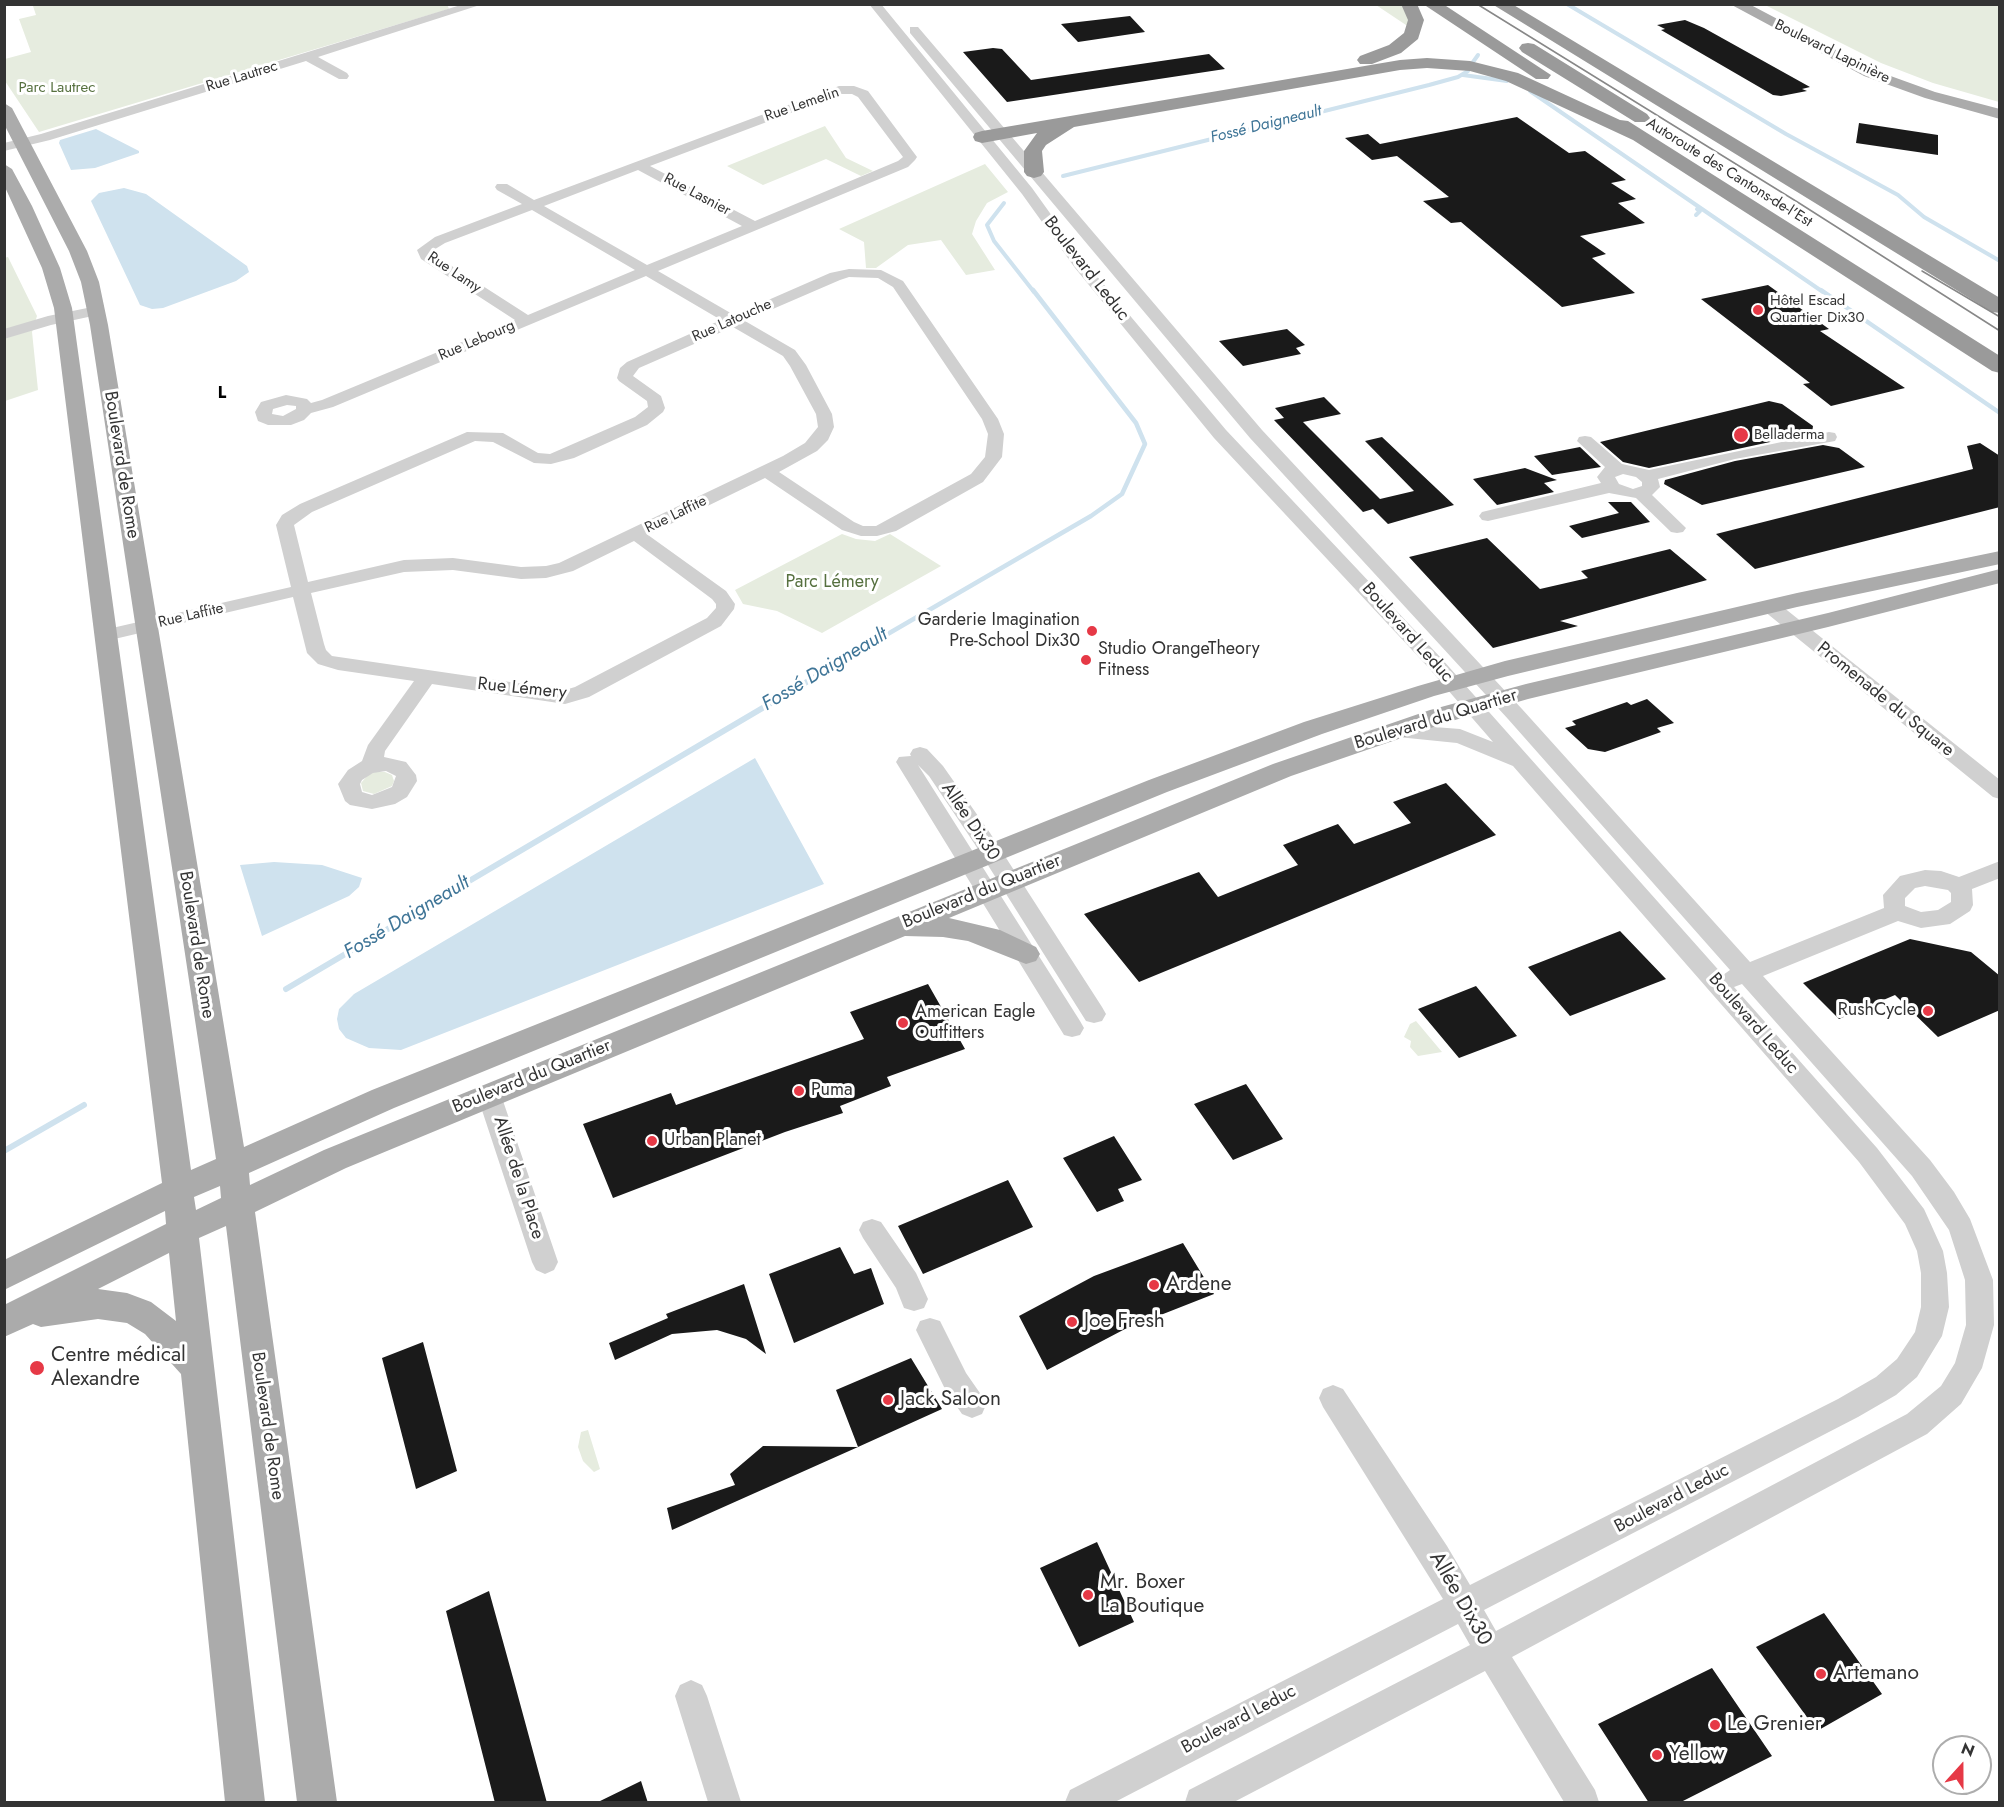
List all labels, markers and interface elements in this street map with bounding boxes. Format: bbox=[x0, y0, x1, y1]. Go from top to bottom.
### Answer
street label: Boulevard Lapinière bbox=[1771, 16, 1893, 88]
street label: Rue Lautrec bbox=[204, 58, 280, 96]
park label: Parc Lautrec bbox=[19, 79, 95, 97]
street label: Rue Lemelin bbox=[762, 84, 842, 126]
water label: Fossé Daigneault bbox=[1208, 102, 1324, 148]
street label: Autoroute des Cantons-de-l'Est bbox=[1643, 114, 1815, 232]
street label: Rue Lasnier bbox=[660, 170, 734, 220]
street label: Boulevard Leduc bbox=[1039, 212, 1133, 326]
street label: Rue Lamy bbox=[424, 249, 484, 297]
place label: Hôtel Escad Quartier Dix30 bbox=[1770, 292, 1865, 327]
street label: Rue Latouche bbox=[690, 296, 774, 346]
marker: Hôtel Escad Quartier Dix30 bbox=[1751, 303, 1765, 317]
street label: Rue Lebourg bbox=[436, 317, 518, 365]
district label: L bbox=[218, 384, 226, 404]
street label: Boulevard de Rome bbox=[99, 390, 143, 540]
marker: Belladerma bbox=[1732, 426, 1750, 444]
place label: Belladerma bbox=[1754, 426, 1825, 444]
street label: Rue Laffite bbox=[642, 492, 710, 538]
park label: Parc Lémery bbox=[785, 572, 879, 594]
street label: Boulevard Leduc bbox=[1357, 579, 1457, 687]
street label: Rue Laffite bbox=[157, 600, 225, 632]
place label: Garderie Imagination Pre-School Dix30 bbox=[918, 610, 1080, 652]
water label: Fossé Daigneault bbox=[758, 623, 892, 717]
marker: Garderie Imagination Pre-School Dix30 bbox=[1085, 624, 1099, 638]
street label: Promenade du Square bbox=[1812, 638, 1958, 762]
place label: Studio OrangeTheory Fitness bbox=[1098, 639, 1260, 682]
marker: Studio OrangeTheory Fitness bbox=[1079, 653, 1093, 667]
street label: Rue Lémery bbox=[476, 674, 568, 704]
street label: Boulevard du Quartier bbox=[1352, 685, 1520, 755]
street label: Allée Dix30 bbox=[936, 779, 1004, 865]
street label: Boulevard du Quartier bbox=[900, 850, 1064, 934]
street label: Boulevard de Rome bbox=[174, 870, 218, 1020]
water label: Fossé Daigneault bbox=[340, 871, 474, 965]
street label: Boulevard Leduc bbox=[1703, 969, 1803, 1079]
place label: RushCycle bbox=[1838, 1000, 1916, 1022]
place label: American Eagle Outfitters bbox=[915, 1002, 1035, 1044]
marker: RushCycle bbox=[1921, 1004, 1935, 1018]
marker: American Eagle Outfitters bbox=[896, 1016, 910, 1030]
street label: Boulevard du Quartier bbox=[450, 1035, 614, 1119]
place label: Puma bbox=[811, 1080, 853, 1102]
marker: Puma bbox=[792, 1084, 806, 1098]
street label: Allée de la Place bbox=[488, 1114, 548, 1242]
place label: Urban Planet bbox=[664, 1130, 761, 1152]
marker: Urban Planet bbox=[645, 1134, 659, 1148]
place label: Ardene bbox=[1166, 1272, 1232, 1298]
marker: Ardene bbox=[1147, 1278, 1161, 1292]
place label: Joe Fresh bbox=[1084, 1309, 1165, 1335]
marker: Joe Fresh bbox=[1065, 1315, 1079, 1329]
place label: Centre médical Alexandre bbox=[51, 1343, 186, 1393]
street label: Boulevard de Rome bbox=[246, 1351, 288, 1501]
marker: Centre médical Alexandre bbox=[28, 1359, 46, 1377]
place label: Jack Saloon bbox=[900, 1387, 1001, 1413]
marker: Jack Saloon bbox=[881, 1393, 895, 1407]
street label: Boulevard Leduc bbox=[1611, 1460, 1733, 1538]
street label: Allée Dix30 bbox=[1423, 1548, 1497, 1650]
place label: Mr. Boxer La Boutique bbox=[1100, 1570, 1204, 1620]
marker: Mr. Boxer La Boutique bbox=[1081, 1588, 1095, 1602]
place label: Artemano bbox=[1833, 1661, 1919, 1687]
marker: Artemano bbox=[1814, 1667, 1828, 1681]
street label: Boulevard Leduc bbox=[1178, 1681, 1300, 1759]
place label: Le Grenier bbox=[1727, 1712, 1822, 1738]
marker: Le Grenier bbox=[1708, 1718, 1722, 1732]
north arrow bbox=[1932, 1735, 1992, 1795]
text: N bbox=[1958, 1737, 1978, 1763]
place label: Yellow bbox=[1669, 1742, 1725, 1768]
marker: Yellow bbox=[1650, 1748, 1664, 1762]

